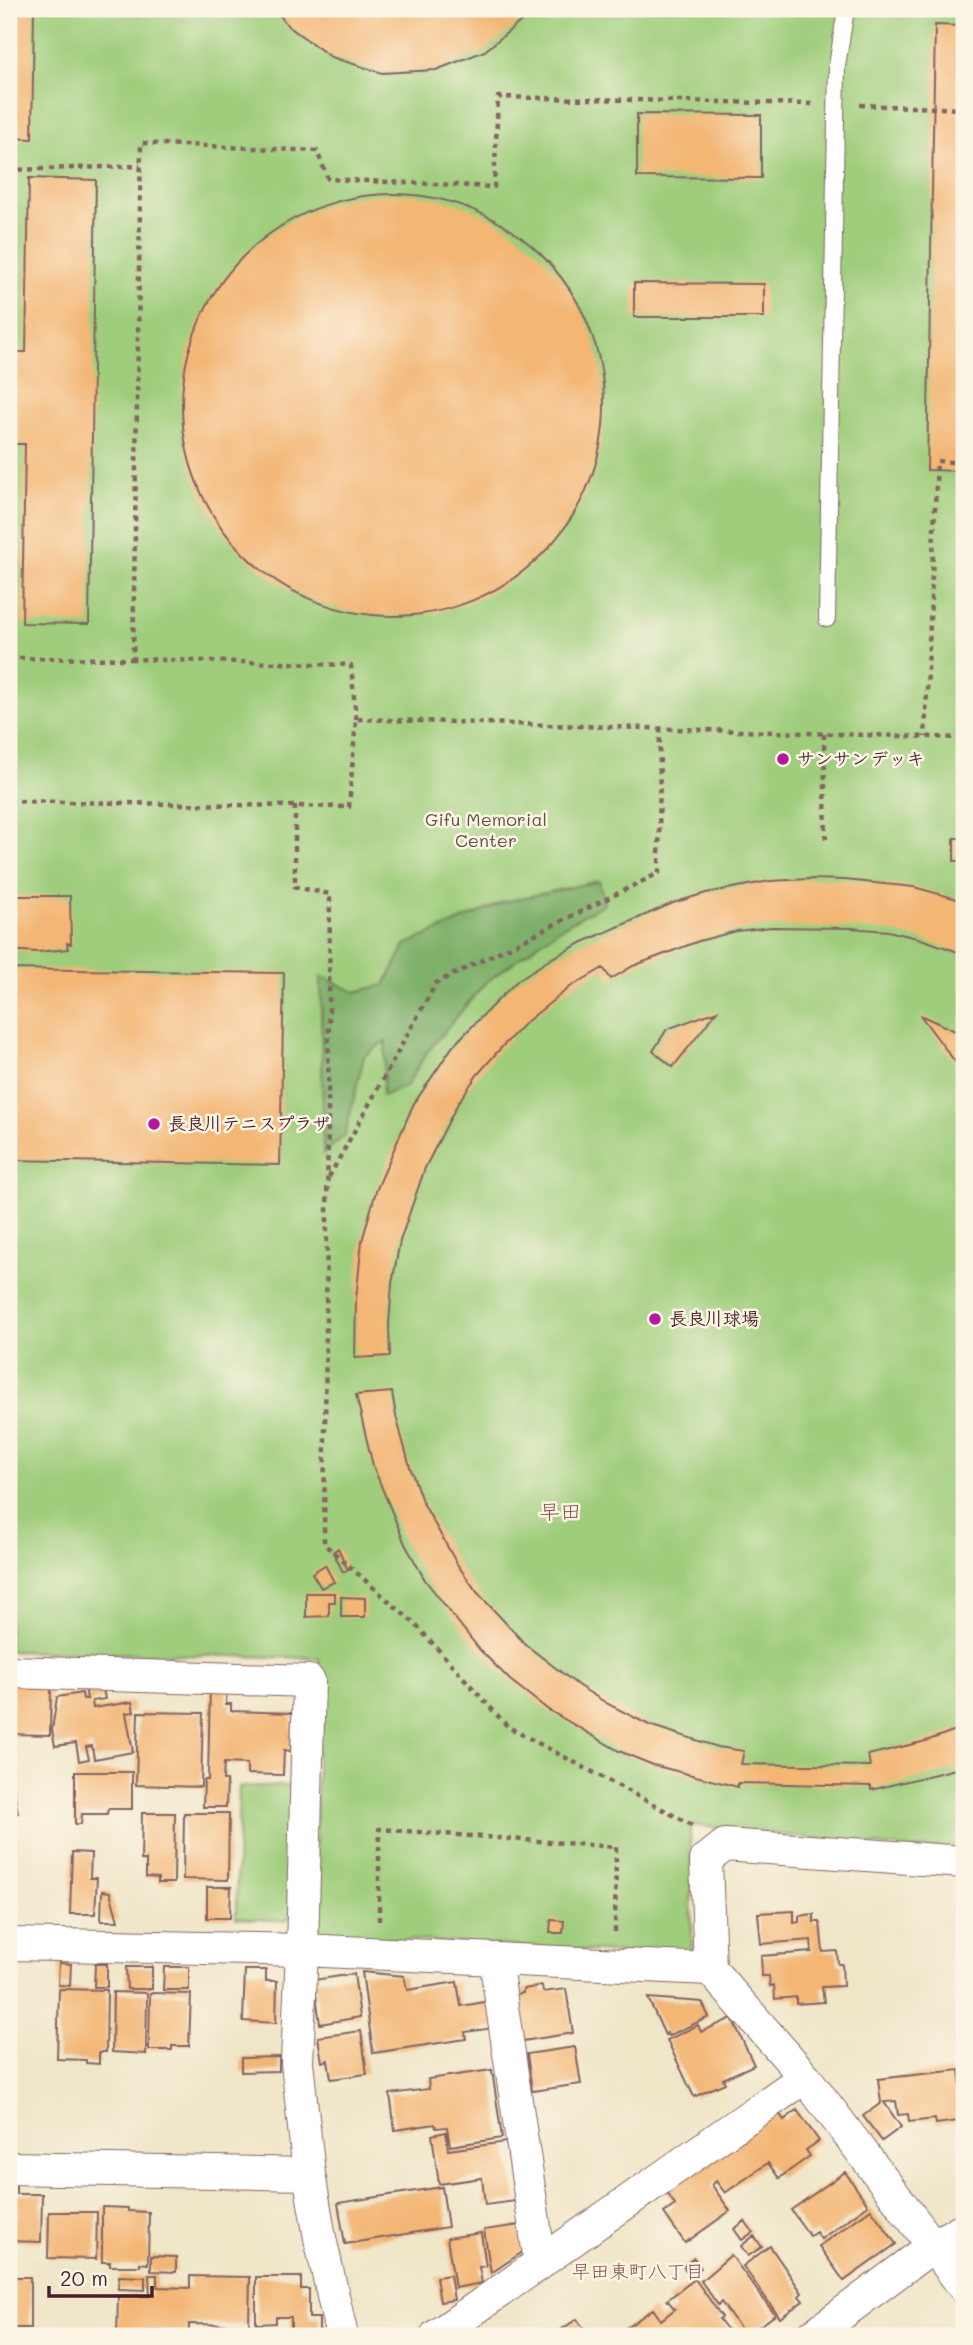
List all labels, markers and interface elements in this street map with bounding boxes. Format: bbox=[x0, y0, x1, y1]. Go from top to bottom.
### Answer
place label: サンサンデッキ bbox=[797, 746, 924, 770]
marker: サンサンデッキ bbox=[775, 751, 791, 767]
park label: Gifu Memorial Center bbox=[425, 807, 547, 852]
place label: 長良川テニスプラザ bbox=[168, 1111, 330, 1135]
marker: 長良川テニスプラザ bbox=[146, 1116, 162, 1132]
place label: 長良川球場 bbox=[669, 1306, 759, 1330]
marker: 長良川球場 bbox=[647, 1311, 663, 1327]
district label: 早田 bbox=[539, 1497, 581, 1524]
scale bar bbox=[49, 2254, 152, 2298]
district label: 早田東町八丁目 bbox=[571, 2258, 705, 2283]
text: 20 m bbox=[60, 2264, 108, 2291]

